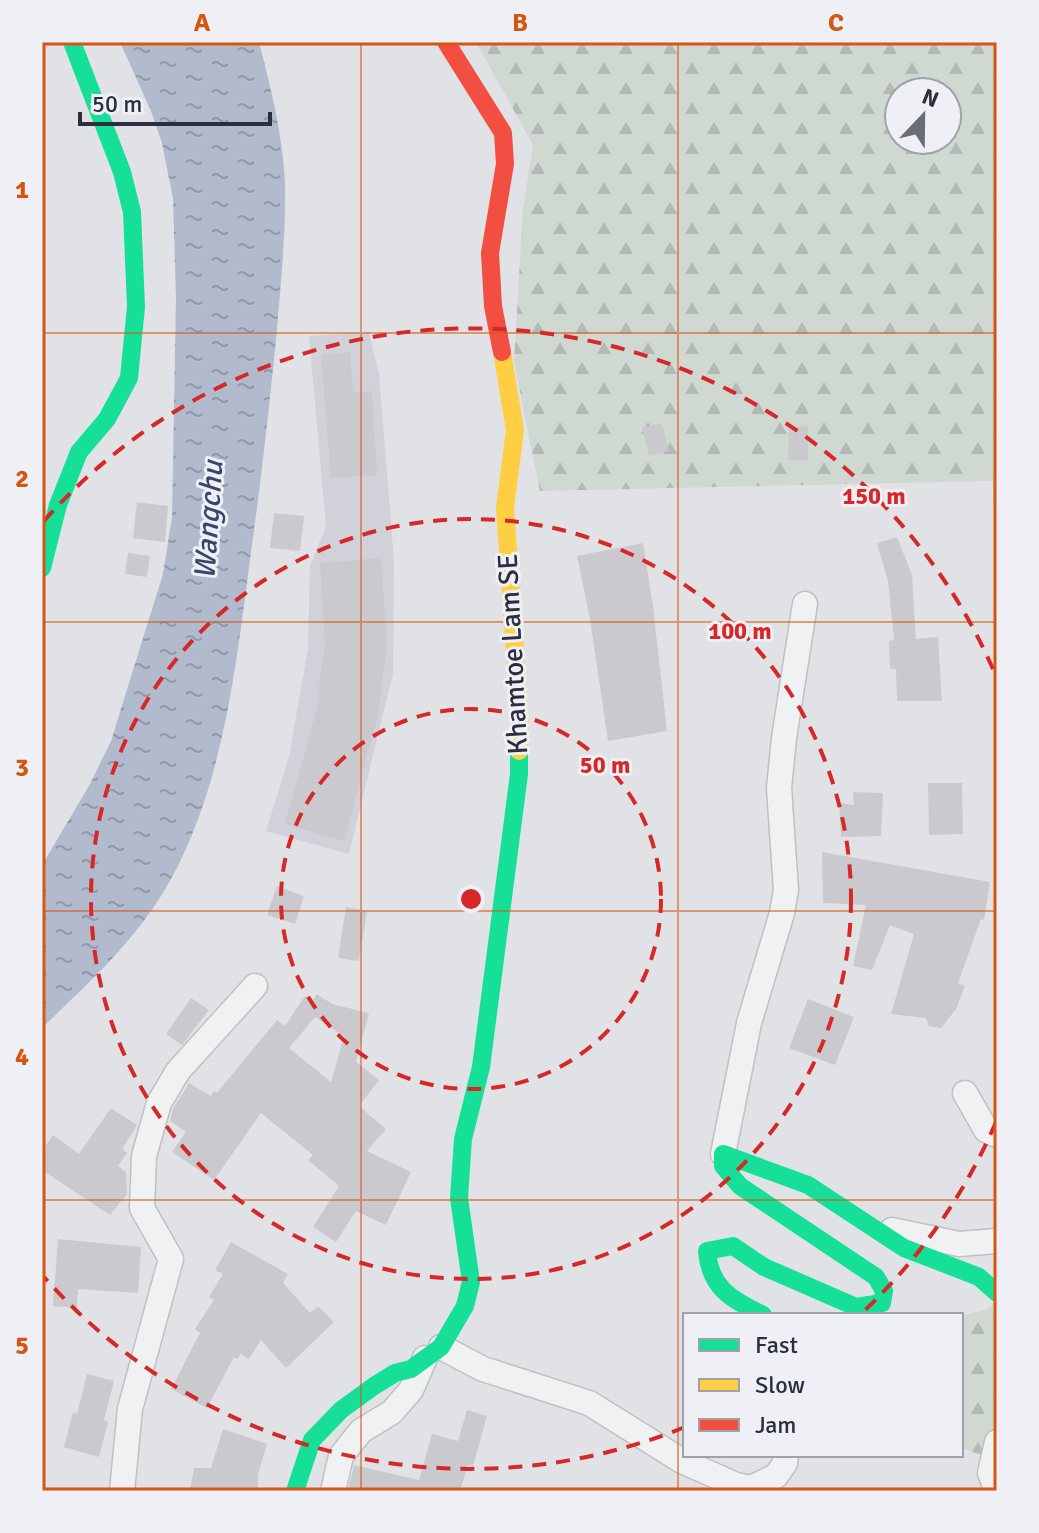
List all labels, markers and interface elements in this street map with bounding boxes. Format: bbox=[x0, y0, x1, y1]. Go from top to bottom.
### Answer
text: A bbox=[194, 7, 211, 39]
text: B bbox=[512, 7, 528, 39]
text: C bbox=[828, 7, 844, 39]
scale bar bbox=[80, 76, 270, 126]
north arrow bbox=[883, 76, 963, 156]
text: N bbox=[918, 83, 942, 113]
text: 50 m bbox=[92, 89, 142, 119]
text: 1 bbox=[15, 174, 29, 206]
water label: Wangchu bbox=[186, 458, 232, 581]
text: 2 bbox=[15, 463, 29, 495]
text: 150 m bbox=[842, 481, 906, 511]
street label: Khamtoe Lam SE bbox=[491, 553, 535, 755]
text: 100 m bbox=[708, 616, 772, 646]
text: 50 m bbox=[580, 750, 630, 780]
text: 3 bbox=[15, 752, 29, 784]
centre of rings bbox=[457, 885, 485, 913]
text: 4 bbox=[15, 1041, 29, 1073]
legend bbox=[683, 1313, 963, 1457]
text: 5 bbox=[15, 1330, 29, 1362]
text: Fast bbox=[755, 1330, 798, 1360]
text: Slow bbox=[755, 1370, 805, 1400]
text: Jam bbox=[755, 1410, 796, 1440]

